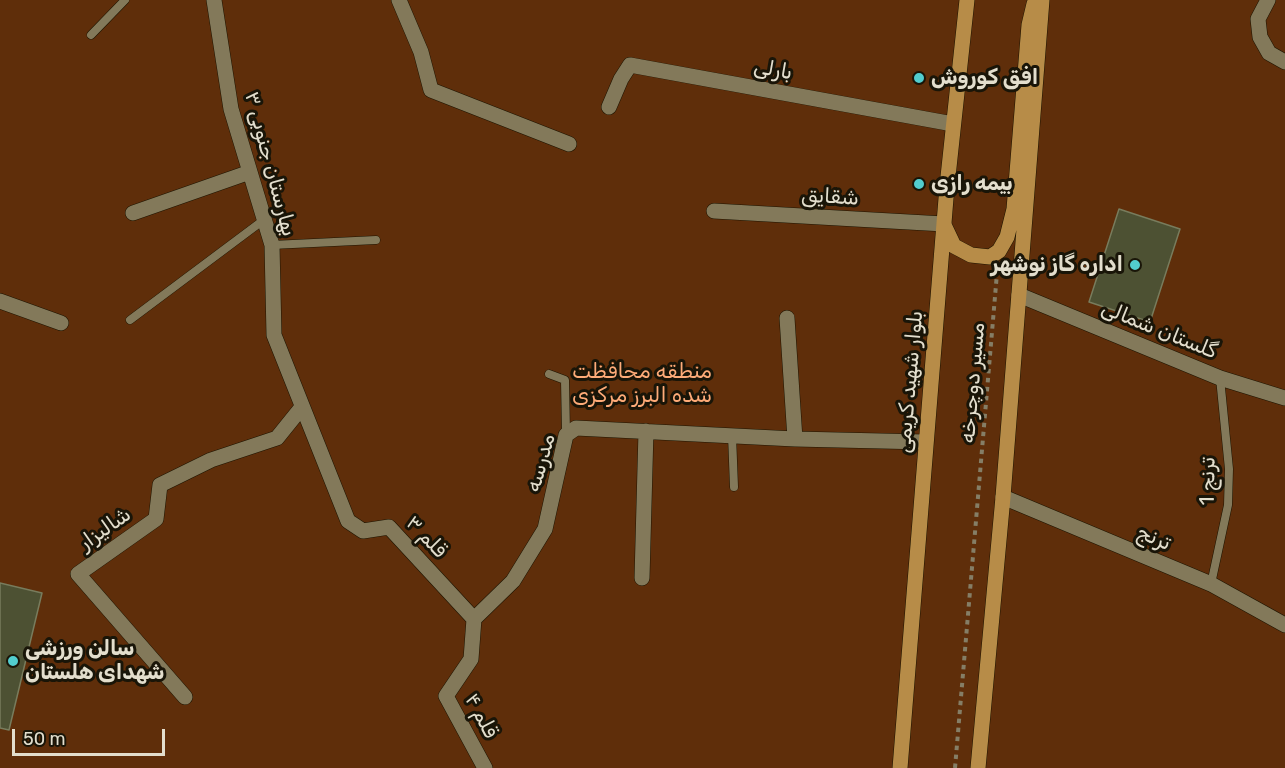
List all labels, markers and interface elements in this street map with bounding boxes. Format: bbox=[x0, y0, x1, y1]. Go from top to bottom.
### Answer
street label: بارلی bbox=[752, 54, 794, 86]
place label: افق کوروش bbox=[931, 65, 1038, 91]
marker: افق کوروش bbox=[912, 71, 926, 85]
street label: بهارستان جنوبی ۳ bbox=[239, 89, 301, 239]
place label: بیمه رازی bbox=[931, 171, 1013, 197]
marker: بیمه رازی bbox=[912, 177, 926, 191]
street label: شقایق bbox=[801, 183, 859, 211]
place label: اداره گاز نوشهر bbox=[991, 252, 1123, 278]
marker: اداره گاز نوشهر bbox=[1128, 258, 1142, 272]
street label: گلستان شمالی bbox=[1098, 295, 1220, 365]
street label: بلوار شهید کریمی bbox=[891, 310, 929, 454]
street label: مسیر دوچرخه bbox=[955, 322, 991, 444]
park label: منطقه محافظت شده البرز مرکزی bbox=[572, 359, 712, 409]
street label: مدرسه bbox=[521, 431, 561, 495]
street label: ترنج 1 bbox=[1195, 456, 1221, 506]
street label: شالیزار bbox=[74, 502, 136, 556]
street label: قلم ۳ bbox=[400, 511, 452, 563]
street label: ترنج bbox=[1133, 520, 1175, 556]
place label: سالن ورزشی شهدای هلستان bbox=[25, 636, 164, 686]
marker: سالن ورزشی شهدای هلستان bbox=[6, 654, 20, 668]
street label: قلم ۴ bbox=[459, 689, 503, 743]
scale bar bbox=[15, 717, 168, 755]
text: 50 m bbox=[23, 728, 66, 750]

